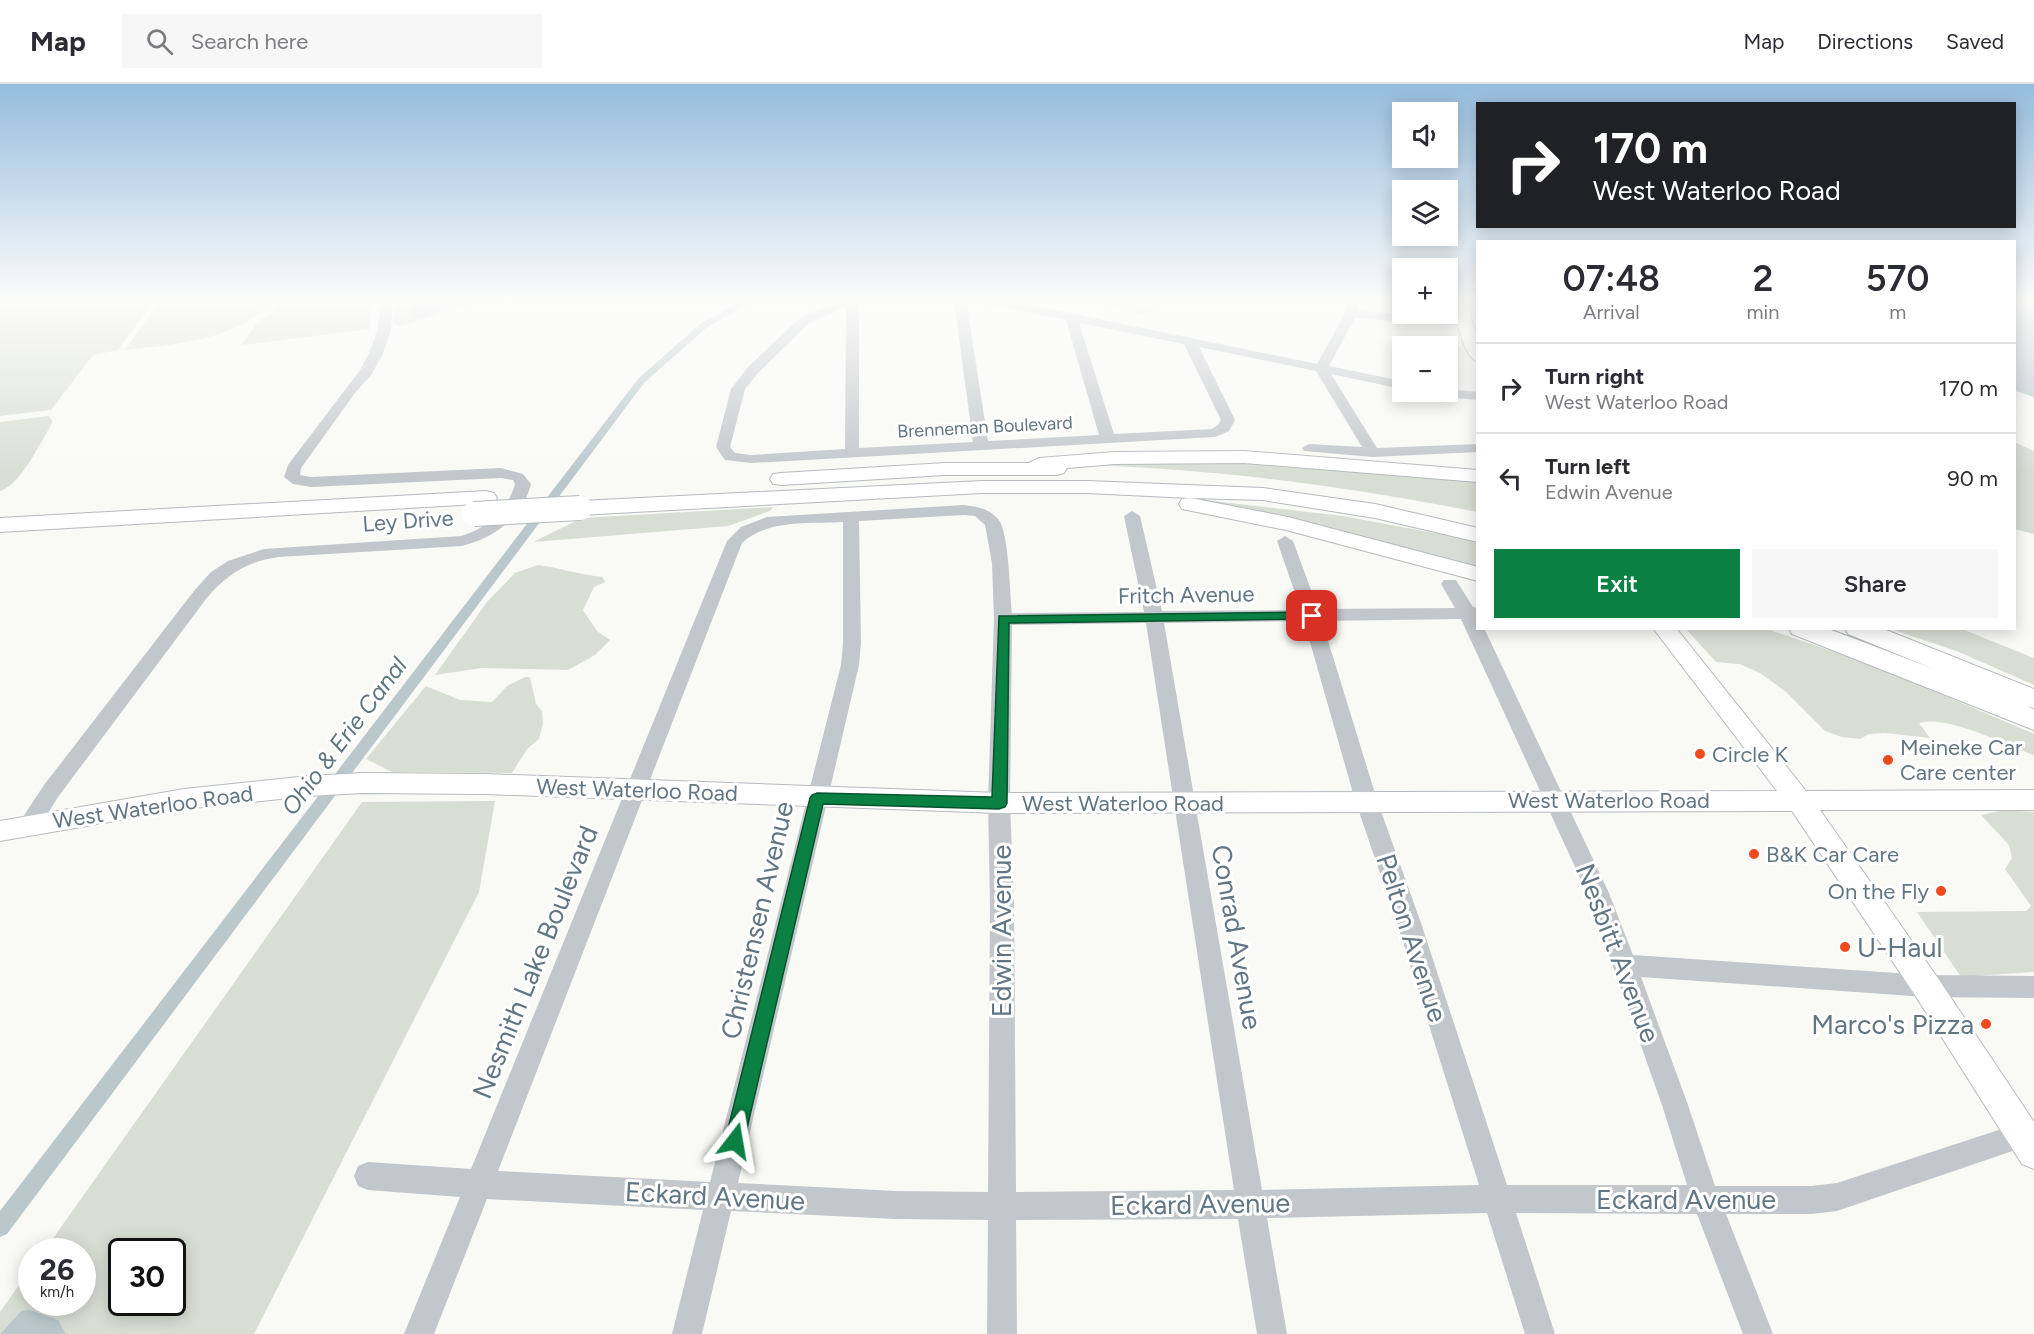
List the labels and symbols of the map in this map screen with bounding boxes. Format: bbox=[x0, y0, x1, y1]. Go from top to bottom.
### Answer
street label: Brenneman Boulevard bbox=[897, 411, 1073, 443]
street label: Ley Drive bbox=[362, 504, 454, 538]
street label: Fritch Avenue bbox=[1118, 580, 1254, 610]
pin bbox=[1286, 590, 1337, 641]
water label: Ohio & Erie Canal bbox=[275, 651, 413, 821]
place label: Meineke Car Care center bbox=[1900, 734, 2023, 786]
place label: Circle K bbox=[1712, 741, 1789, 768]
marker: Circle K bbox=[1693, 747, 1707, 761]
marker: Meineke Car Care center bbox=[1881, 753, 1895, 767]
street label: West Waterloo Road bbox=[536, 773, 738, 807]
street label: West Waterloo Road bbox=[51, 780, 255, 834]
street label: West Waterloo Road bbox=[1508, 787, 1710, 814]
street label: West Waterloo Road bbox=[1022, 790, 1224, 817]
street label: Christensen Avenue bbox=[714, 798, 800, 1042]
street label: Nesmith Lake Boulevard bbox=[465, 821, 605, 1103]
place label: B&K Car Care bbox=[1766, 841, 1899, 868]
street label: Conrad Avenue bbox=[1205, 842, 1269, 1032]
street label: Edwin Avenue bbox=[985, 845, 1018, 1017]
marker: B&K Car Care bbox=[1747, 847, 1761, 861]
street label: Pelton Avenue bbox=[1369, 850, 1455, 1026]
street label: Nesbitt Avenue bbox=[1569, 859, 1667, 1047]
place label: On the Fly bbox=[1828, 878, 1929, 905]
marker: On the Fly bbox=[1934, 884, 1948, 898]
place label: U-Haul bbox=[1857, 931, 1942, 964]
marker: U-Haul bbox=[1838, 940, 1852, 954]
place label: Marco's Pizza bbox=[1811, 1008, 1974, 1041]
marker: Marco's Pizza bbox=[1979, 1017, 1993, 1031]
position arrow bbox=[703, 1109, 767, 1173]
street label: Eckard Avenue bbox=[624, 1175, 806, 1217]
street label: Eckard Avenue bbox=[1596, 1183, 1776, 1216]
street label: Eckard Avenue bbox=[1110, 1186, 1290, 1222]
speed limit sign: 30 bbox=[108, 1238, 186, 1316]

